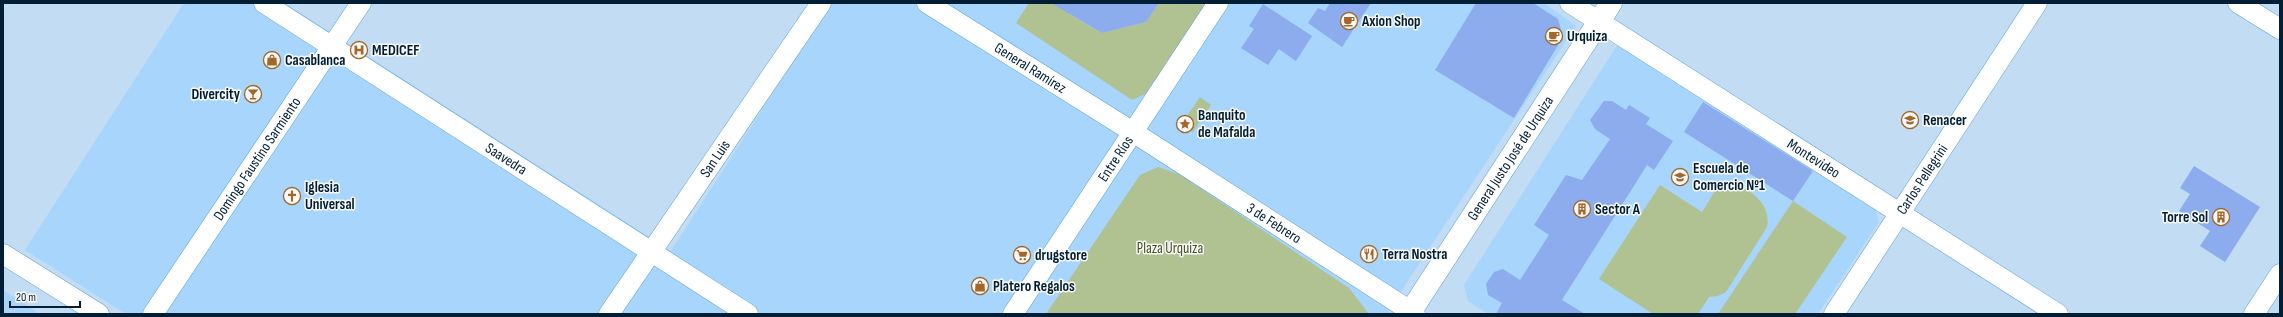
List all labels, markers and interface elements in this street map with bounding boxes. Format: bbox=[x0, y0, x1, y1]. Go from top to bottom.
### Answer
cafe icon: Axion Shop bbox=[1339, 11, 1359, 31]
place label: Axion Shop bbox=[1361, 12, 1421, 31]
cafe icon: Urquiza bbox=[1544, 26, 1564, 46]
place label: Urquiza bbox=[1567, 27, 1607, 46]
street label: General Ramírez bbox=[991, 38, 1071, 98]
hospital icon: MEDICEF bbox=[349, 40, 369, 60]
place label: MEDICEF bbox=[372, 41, 420, 60]
shop icon: Casablanca bbox=[262, 50, 282, 70]
place label: Casablanca bbox=[285, 51, 345, 70]
bar icon: Divercity bbox=[243, 84, 263, 104]
place label: Divercity bbox=[191, 85, 241, 104]
street label: General Justo José de Urquiza bbox=[1463, 92, 1558, 224]
street label: Domingo Faustino Sarmiento bbox=[209, 93, 305, 224]
place label: Banquito de Mafalda bbox=[1198, 106, 1255, 142]
school or university icon: Renacer bbox=[1900, 110, 1920, 130]
place label: Renacer bbox=[1923, 111, 1967, 130]
place icon: Banquito de Mafalda bbox=[1175, 114, 1195, 134]
street label: Entre Ríos bbox=[1093, 132, 1137, 185]
street label: Montevideo bbox=[1784, 134, 1844, 182]
street label: San Luis bbox=[695, 136, 734, 181]
street label: Saavedra bbox=[482, 138, 531, 179]
street label: Carlos Pellegrini bbox=[1892, 140, 1952, 218]
place label: Escuela de Comercio Nº1 bbox=[1693, 159, 1765, 195]
school or university icon: Escuela de Comercio Nº1 bbox=[1670, 167, 1690, 187]
place label: Iglesia Universal bbox=[305, 178, 355, 214]
church icon: Iglesia Universal bbox=[282, 186, 302, 206]
street label: 3 de Febrero bbox=[1243, 198, 1305, 248]
building icon: Sector A bbox=[1572, 199, 1592, 219]
place label: Sector A bbox=[1595, 200, 1641, 219]
building icon: Torre Sol bbox=[2211, 207, 2231, 227]
place label: Torre Sol bbox=[2162, 208, 2208, 227]
park label: Plaza Urquiza bbox=[1137, 239, 1203, 258]
restaurant icon: Terra Nostra bbox=[1359, 244, 1379, 264]
supermarket icon: drugstore bbox=[1012, 245, 1032, 265]
place label: Terra Nostra bbox=[1382, 245, 1447, 264]
place label: drugstore bbox=[1035, 246, 1087, 265]
shop icon: Platero Regalos bbox=[970, 276, 990, 296]
place label: Platero Regalos bbox=[993, 277, 1075, 296]
scale bar bbox=[10, 283, 80, 309]
text: 20 m bbox=[16, 290, 36, 305]

